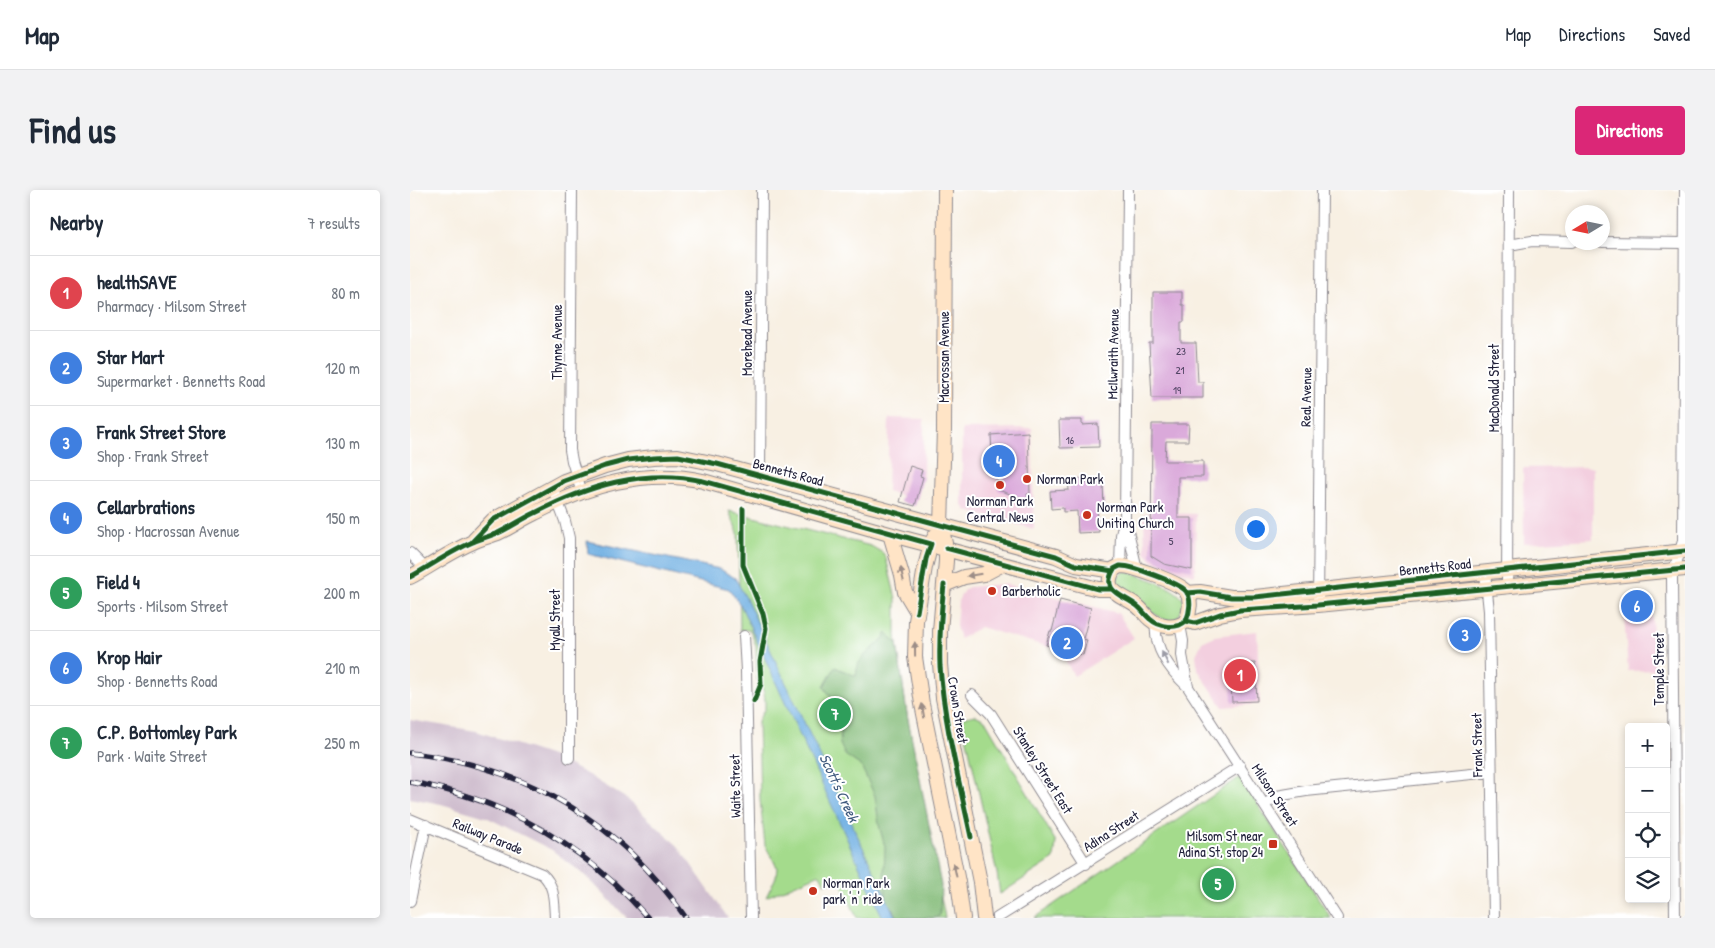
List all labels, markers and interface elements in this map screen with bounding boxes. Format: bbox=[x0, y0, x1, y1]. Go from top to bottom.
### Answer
text: Map bbox=[25, 19, 59, 51]
text: Map bbox=[1506, 22, 1531, 47]
text: Directions bbox=[1559, 22, 1625, 47]
text: Saved bbox=[1653, 22, 1690, 47]
button: Directions bbox=[1575, 106, 1685, 155]
text: Find us bbox=[30, 107, 116, 154]
north arrow bbox=[1565, 205, 1610, 250]
text: Nearby bbox=[50, 208, 103, 237]
text: 7 results bbox=[307, 212, 360, 234]
text: healthSAVE bbox=[97, 269, 177, 295]
text: 1 bbox=[63, 282, 69, 304]
text: 80 m bbox=[331, 282, 360, 304]
street label: Morehead Avenue bbox=[737, 290, 756, 376]
text: Pharmacy · Milsom Street bbox=[97, 295, 246, 317]
street label: Thynne Avenue bbox=[547, 304, 567, 380]
street label: McIlwraith Avenue bbox=[1102, 308, 1123, 400]
street label: Macrossan Avenue bbox=[934, 311, 953, 403]
text: Star Mart bbox=[97, 344, 164, 370]
house number: 23 bbox=[1176, 344, 1186, 358]
street label: MacDonald Street bbox=[1484, 344, 1503, 432]
text: 2 bbox=[62, 357, 70, 379]
text: 120 m bbox=[325, 357, 360, 379]
house number: 21 bbox=[1175, 363, 1185, 377]
street label: Real Avenue bbox=[1295, 366, 1316, 427]
text: Supermarket · Bennetts Road bbox=[97, 370, 265, 392]
house number: 19 bbox=[1173, 383, 1181, 397]
text: Frank Street Store bbox=[97, 419, 226, 445]
text: 3 bbox=[62, 432, 70, 454]
text: 130 m bbox=[325, 432, 360, 454]
house number: 16 bbox=[1066, 433, 1075, 447]
pin: 4 bbox=[983, 442, 1015, 480]
text: Shop · Frank Street bbox=[97, 445, 208, 467]
street label: Bennetts Road bbox=[751, 453, 826, 490]
place label: Norman Park bbox=[1037, 469, 1104, 488]
marker: Norman Park bbox=[1021, 473, 1033, 485]
marker: Norman Park Central News bbox=[994, 479, 1006, 491]
place label: Norman Park Central News bbox=[966, 491, 1034, 526]
text: Cellarbrations bbox=[97, 494, 195, 520]
place label: Norman Park Uniting Church bbox=[1097, 497, 1174, 533]
text: 4 bbox=[63, 507, 69, 529]
text: 150 m bbox=[326, 507, 360, 529]
marker: Norman Park Uniting Church bbox=[1081, 509, 1093, 521]
your location bbox=[1243, 516, 1269, 542]
text: Shop · Macrossan Avenue bbox=[97, 520, 240, 542]
house number: 5 bbox=[1169, 534, 1174, 548]
street label: Bennetts Road bbox=[1398, 553, 1472, 580]
one-way arrow bbox=[898, 566, 906, 581]
text: Field 4 bbox=[97, 569, 140, 595]
one-way arrow bbox=[966, 572, 982, 580]
place label: Barberholic bbox=[1002, 581, 1061, 600]
text: 5 bbox=[63, 582, 69, 604]
text: 200 m bbox=[324, 582, 360, 604]
marker: Barberholic bbox=[986, 585, 998, 597]
pin: 6 bbox=[1621, 587, 1653, 625]
street label: Myall Street bbox=[545, 589, 565, 651]
text: Sports · Milsom Street bbox=[97, 595, 228, 617]
pin: 3 bbox=[1449, 616, 1481, 654]
pin: 2 bbox=[1051, 624, 1083, 662]
street label: Temple Street bbox=[1649, 632, 1669, 705]
one-way arrow bbox=[911, 641, 919, 657]
text: Krop Hair bbox=[97, 644, 162, 670]
one-way arrow bbox=[1161, 651, 1169, 666]
pin: 1 bbox=[1224, 656, 1256, 694]
text: 6 bbox=[63, 657, 69, 679]
text: 210 m bbox=[325, 657, 360, 679]
text: Shop · Bennetts Road bbox=[97, 670, 217, 692]
street label: Crown Street bbox=[944, 675, 973, 745]
pin: 7 bbox=[819, 695, 851, 733]
one-way arrow bbox=[919, 702, 927, 718]
street label: Frank Street bbox=[1466, 713, 1487, 778]
text: C.P. Bottomley Park bbox=[97, 719, 237, 745]
street label: Stanley Street East bbox=[1008, 723, 1078, 818]
map controls bbox=[1625, 723, 1670, 903]
button: + bbox=[1625, 723, 1670, 768]
text: 7 bbox=[62, 732, 70, 754]
text: 250 m bbox=[324, 732, 360, 754]
text: Park · Waite Street bbox=[97, 745, 207, 767]
water label: Scott's Creek bbox=[815, 750, 865, 827]
street label: Waite Street bbox=[724, 754, 745, 818]
street label: Milsom Street bbox=[1248, 760, 1303, 830]
button: − bbox=[1625, 768, 1670, 813]
street label: Adina Street bbox=[1079, 805, 1142, 856]
street label: Railway Parade bbox=[450, 813, 526, 859]
button: locate bbox=[1625, 813, 1670, 858]
place label: Milsom St near Adina St, stop 24 bbox=[1178, 826, 1264, 862]
marker: Milsom St near Adina St, stop 24 bbox=[1267, 838, 1279, 850]
button: layers bbox=[1625, 858, 1670, 903]
one-way arrow bbox=[951, 861, 959, 877]
pin: 5 bbox=[1202, 865, 1234, 903]
place label: Norman Park park 'n' ride bbox=[823, 873, 890, 909]
marker: Norman Park park 'n' ride bbox=[807, 885, 819, 897]

